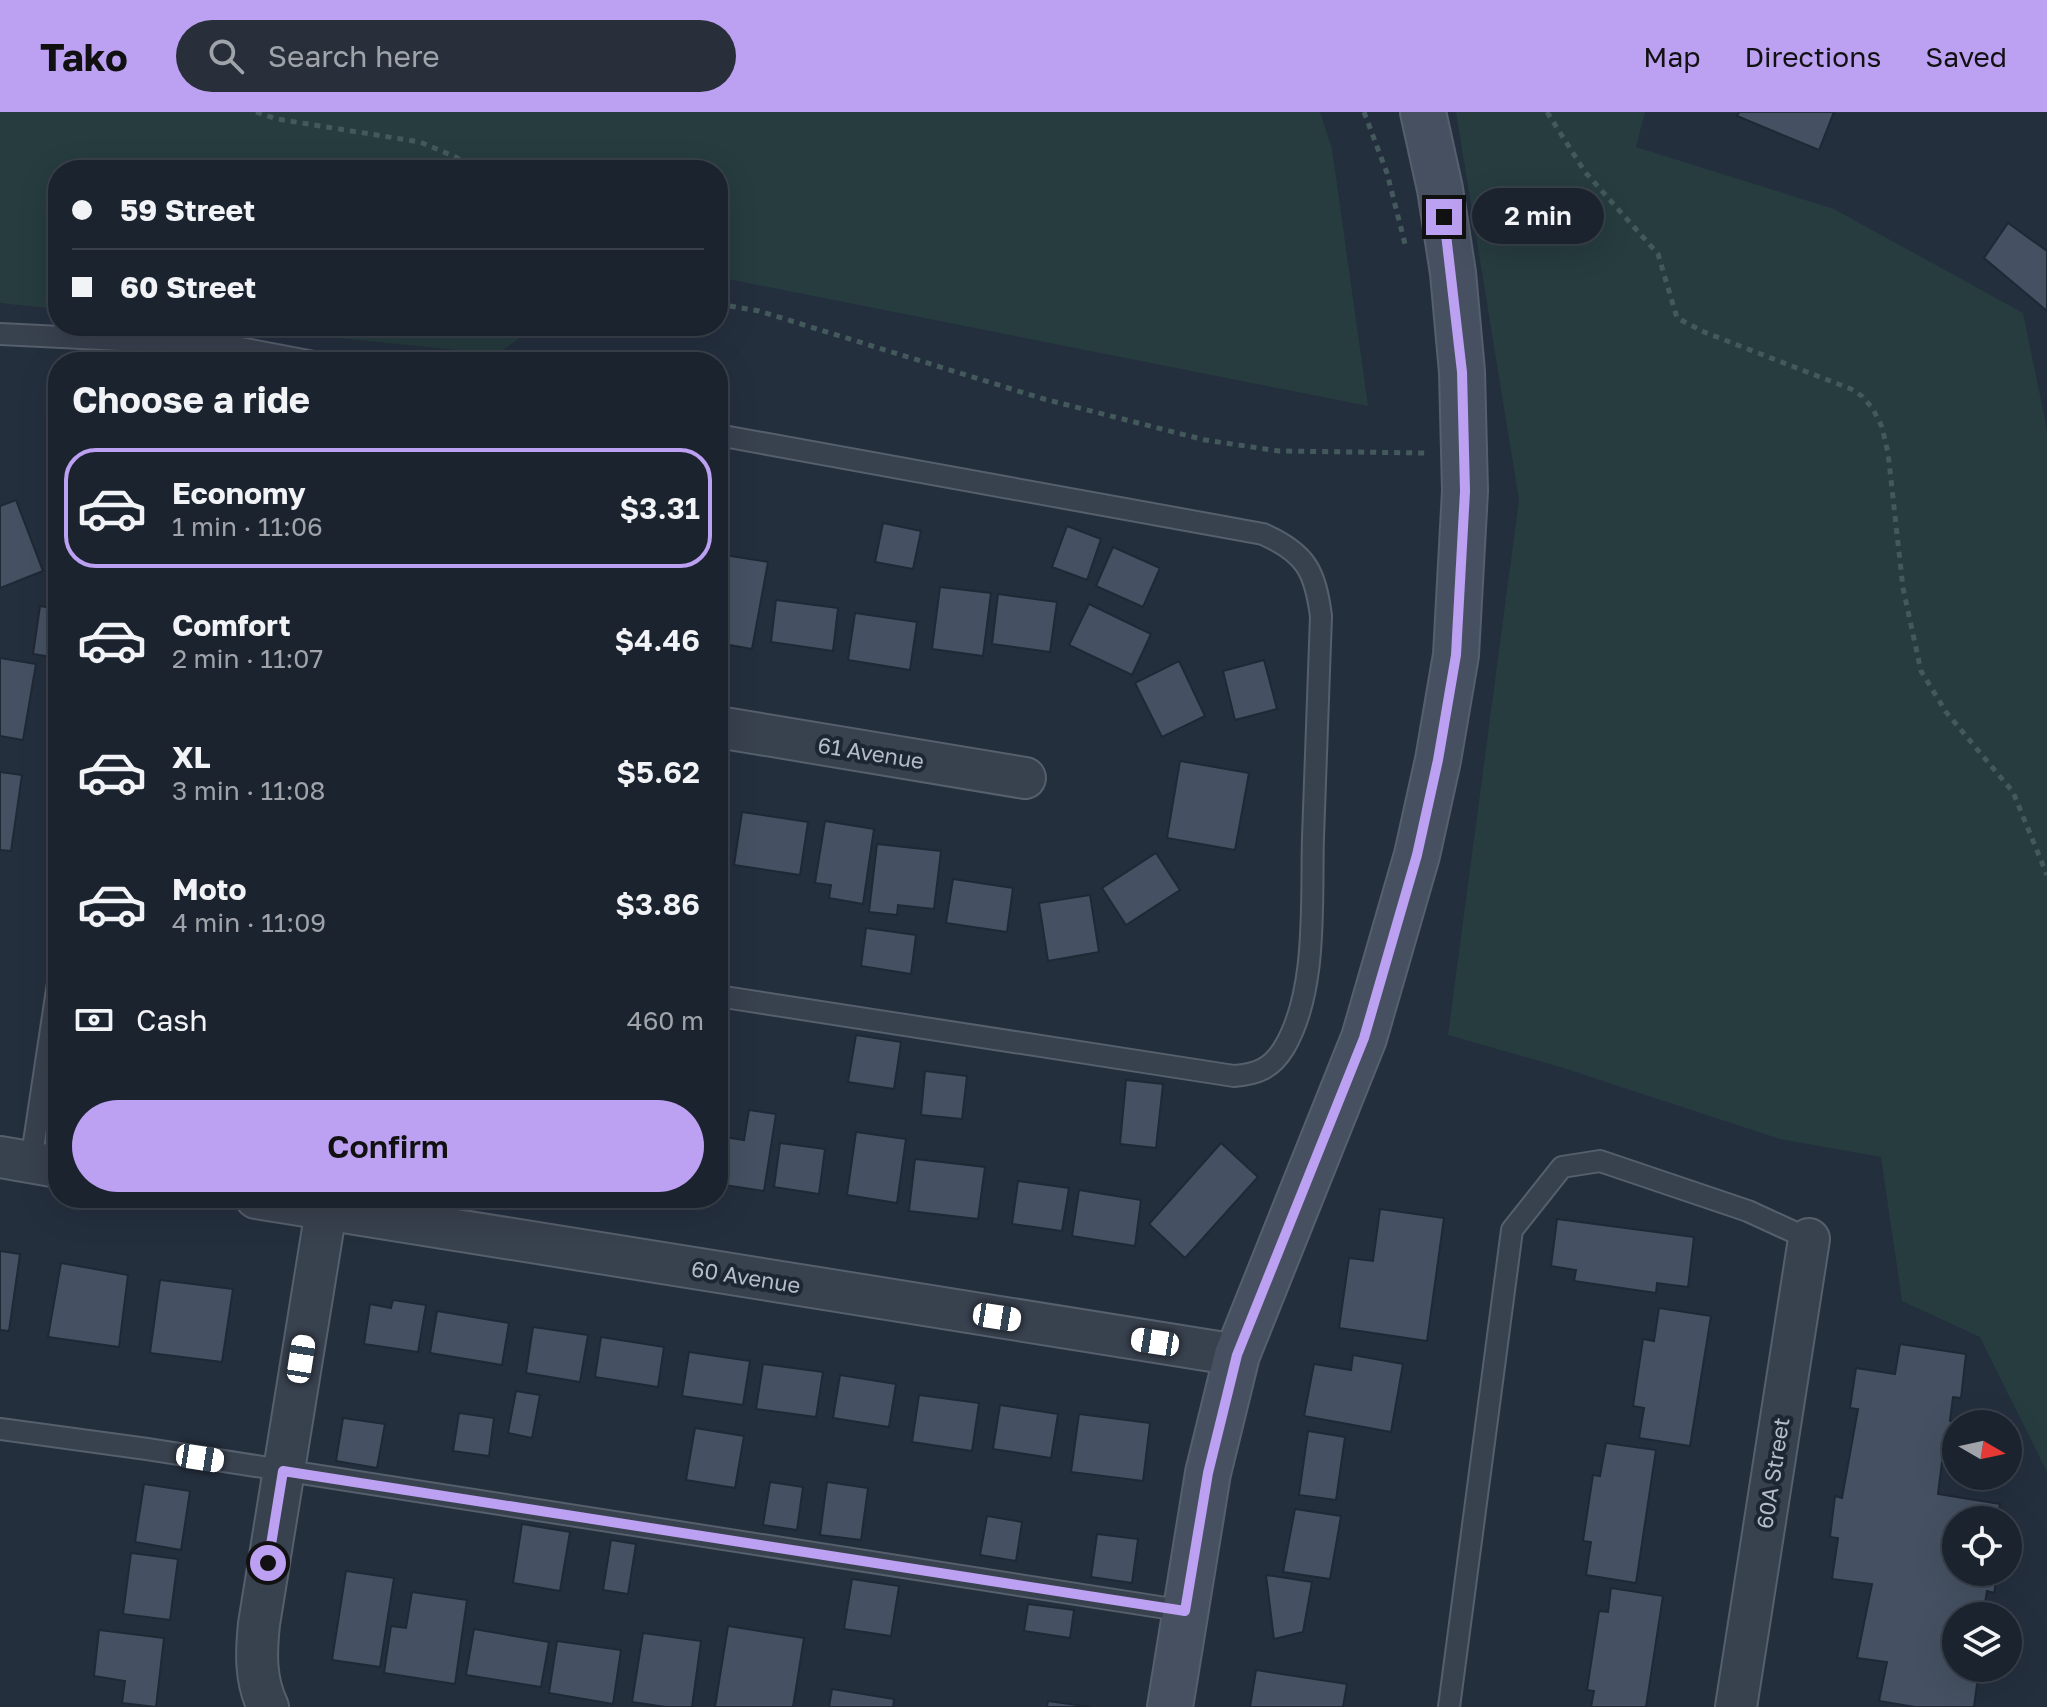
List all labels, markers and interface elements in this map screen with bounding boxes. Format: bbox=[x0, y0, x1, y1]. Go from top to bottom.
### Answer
search box bbox=[176, 20, 736, 92]
text: Tako bbox=[40, 34, 128, 79]
icon: search bbox=[204, 34, 248, 78]
text: Search here bbox=[268, 38, 440, 74]
text: Map bbox=[1643, 40, 1700, 73]
text: Directions bbox=[1744, 40, 1881, 73]
text: Saved bbox=[1925, 40, 2007, 73]
callout: 2 min bbox=[1472, 189, 1604, 245]
text: 59 Street bbox=[120, 192, 255, 228]
route end bbox=[1426, 199, 1462, 235]
text: 2 min bbox=[1504, 200, 1572, 231]
text: 60 Street bbox=[120, 269, 256, 305]
text: Choose a ride bbox=[72, 378, 310, 421]
icon: car bbox=[76, 472, 148, 544]
text: Economy bbox=[172, 475, 306, 511]
text: $3.31 bbox=[620, 490, 700, 526]
text: 1 min · 11:06 bbox=[172, 511, 323, 542]
icon: car bbox=[76, 604, 148, 676]
text: Comfort bbox=[172, 607, 291, 643]
text: $4.46 bbox=[615, 622, 700, 658]
text: 2 min · 11:07 bbox=[172, 643, 323, 674]
street label: 61 Avenue bbox=[816, 731, 926, 774]
icon: car bbox=[76, 736, 148, 808]
text: XL bbox=[172, 739, 211, 775]
text: $5.62 bbox=[616, 754, 700, 790]
text: 3 min · 11:08 bbox=[172, 775, 325, 806]
icon: car bbox=[76, 868, 148, 940]
text: Moto bbox=[172, 871, 247, 907]
text: $3.86 bbox=[615, 886, 700, 922]
text: 4 min · 11:09 bbox=[172, 907, 326, 938]
icon: cash bbox=[72, 998, 116, 1042]
text: Cash bbox=[136, 1002, 208, 1038]
text: 460 m bbox=[627, 1005, 704, 1036]
button: Confirm bbox=[72, 1100, 704, 1192]
street label: 60 Avenue bbox=[690, 1255, 803, 1298]
car bbox=[971, 1301, 1023, 1333]
car bbox=[1129, 1326, 1181, 1358]
car bbox=[285, 1333, 317, 1385]
north arrow bbox=[1942, 1410, 2022, 1490]
map controls bbox=[1942, 1410, 2022, 1682]
street label: 60A Street bbox=[1750, 1415, 1795, 1530]
car bbox=[174, 1442, 226, 1474]
button: locate bbox=[1942, 1506, 2022, 1586]
route start bbox=[250, 1545, 286, 1581]
button: layers bbox=[1942, 1602, 2022, 1682]

